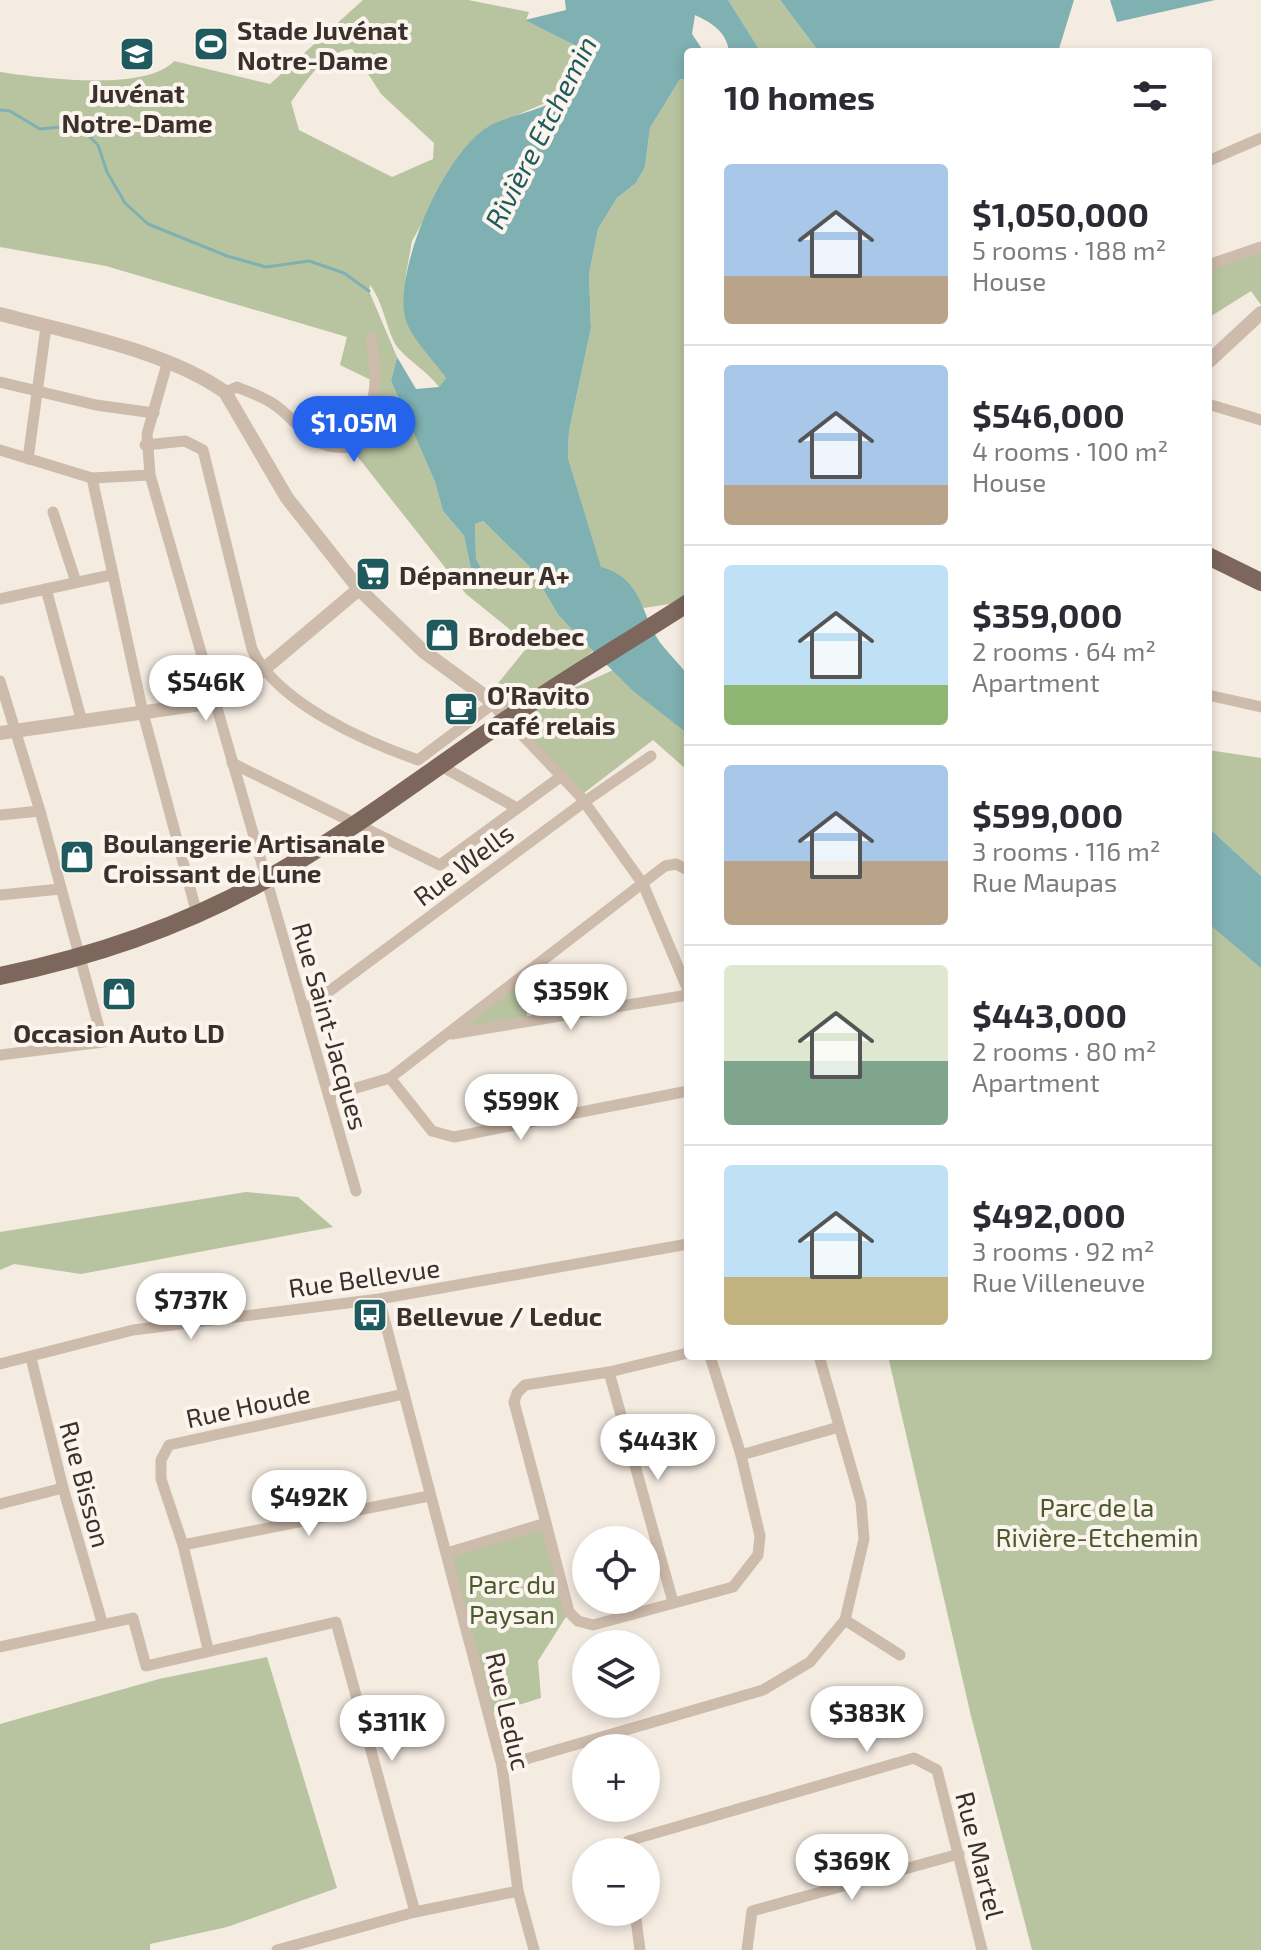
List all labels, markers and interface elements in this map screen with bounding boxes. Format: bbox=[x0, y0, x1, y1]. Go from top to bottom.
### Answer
place label: Stade Juvénat Notre-Dame bbox=[237, 14, 409, 75]
sports icon: Stade Juvénat Notre-Dame bbox=[192, 25, 230, 63]
water label: Rivière Etchemin bbox=[477, 30, 603, 234]
school or university icon: Juvénat Notre-Dame bbox=[118, 35, 156, 73]
icon: filters bbox=[1128, 74, 1172, 118]
text: 10 homes bbox=[724, 76, 875, 117]
place label: Juvénat Notre-Dame bbox=[61, 77, 213, 138]
text: $1,050,000 bbox=[972, 193, 1149, 234]
icon: home bbox=[788, 196, 884, 292]
text: 5 rooms · 188 m² bbox=[972, 234, 1166, 265]
text: House bbox=[972, 265, 1046, 296]
text: $546,000 bbox=[972, 394, 1125, 435]
pin: $1.05M bbox=[289, 396, 419, 464]
icon: home bbox=[788, 397, 884, 493]
text: $1.05M bbox=[310, 406, 398, 437]
text: 4 rooms · 100 m² bbox=[972, 435, 1168, 466]
text: House bbox=[972, 466, 1046, 497]
supermarket icon: Dépanneur A+ bbox=[354, 555, 392, 593]
place label: Dépanneur A+ bbox=[399, 559, 570, 590]
text: $359,000 bbox=[972, 594, 1122, 635]
icon: home bbox=[788, 597, 884, 693]
shop icon: Brodebec bbox=[423, 616, 461, 654]
place label: Brodebec bbox=[468, 620, 584, 651]
text: 2 rooms · 64 m² bbox=[972, 635, 1156, 666]
pin: $546K bbox=[150, 655, 262, 723]
text: $546K bbox=[167, 665, 245, 696]
text: Apartment bbox=[972, 666, 1100, 697]
place label: O'Ravito café relais bbox=[487, 679, 616, 740]
cafe icon: O'Ravito café relais bbox=[442, 690, 480, 728]
text: $599,000 bbox=[972, 794, 1123, 835]
icon: home bbox=[788, 797, 884, 893]
street label: Rue Wells bbox=[407, 816, 519, 912]
place label: Boulangerie Artisanale Croissant de Lune bbox=[103, 827, 385, 888]
text: 3 rooms · 116 m² bbox=[972, 835, 1161, 866]
shop icon: Boulangerie Artisanale Croissant de Lune bbox=[58, 838, 96, 876]
text: Rue Maupas bbox=[972, 866, 1117, 897]
street label: Rue Saint-Jacques bbox=[287, 919, 375, 1133]
pin: $359K bbox=[515, 964, 627, 1032]
text: $359K bbox=[533, 974, 609, 1005]
shop icon: Occasion Auto LD bbox=[100, 975, 138, 1013]
text: $443,000 bbox=[972, 994, 1127, 1035]
icon: home bbox=[788, 997, 884, 1093]
place label: Occasion Auto LD bbox=[13, 1017, 225, 1048]
text: 2 rooms · 80 m² bbox=[972, 1035, 1157, 1066]
text: Apartment bbox=[972, 1066, 1100, 1097]
pin: $599K bbox=[465, 1074, 577, 1142]
text: $599K bbox=[483, 1084, 559, 1115]
text: $492,000 bbox=[972, 1194, 1126, 1235]
icon: home bbox=[788, 1197, 884, 1293]
text: 3 rooms · 92 m² bbox=[972, 1235, 1154, 1266]
street label: Rue Bellevue bbox=[286, 1251, 442, 1303]
text: Rue Villeneuve bbox=[972, 1266, 1145, 1297]
pin: $737K bbox=[135, 1273, 247, 1341]
text: $737K bbox=[154, 1283, 228, 1314]
bus stop icon: Bellevue / Leduc bbox=[351, 1296, 389, 1334]
place label: Bellevue / Leduc bbox=[396, 1300, 602, 1331]
street label: Rue Houde bbox=[183, 1377, 313, 1433]
pin: $443K bbox=[602, 1414, 714, 1482]
street label: Rue Bisson bbox=[54, 1417, 118, 1551]
text: $443K bbox=[618, 1424, 698, 1455]
pin: $492K bbox=[253, 1470, 365, 1538]
text: $492K bbox=[270, 1480, 348, 1511]
park label: Parc de la Rivière-Etchemin bbox=[995, 1491, 1199, 1552]
map controls bbox=[572, 1526, 660, 1926]
button: locate bbox=[572, 1526, 660, 1614]
park label: Parc du Paysan bbox=[468, 1568, 556, 1629]
button: layers bbox=[572, 1630, 660, 1718]
street label: Rue Leduc bbox=[480, 1649, 538, 1773]
pin: $383K bbox=[811, 1686, 923, 1754]
pin: $311K bbox=[336, 1695, 448, 1763]
text: $383K bbox=[828, 1696, 906, 1727]
text: $311K bbox=[358, 1705, 426, 1736]
button: + bbox=[572, 1734, 660, 1822]
street label: Rue Martel bbox=[950, 1788, 1012, 1922]
pin: $369K bbox=[796, 1834, 908, 1902]
button: − bbox=[572, 1838, 660, 1926]
text: $369K bbox=[814, 1844, 891, 1875]

